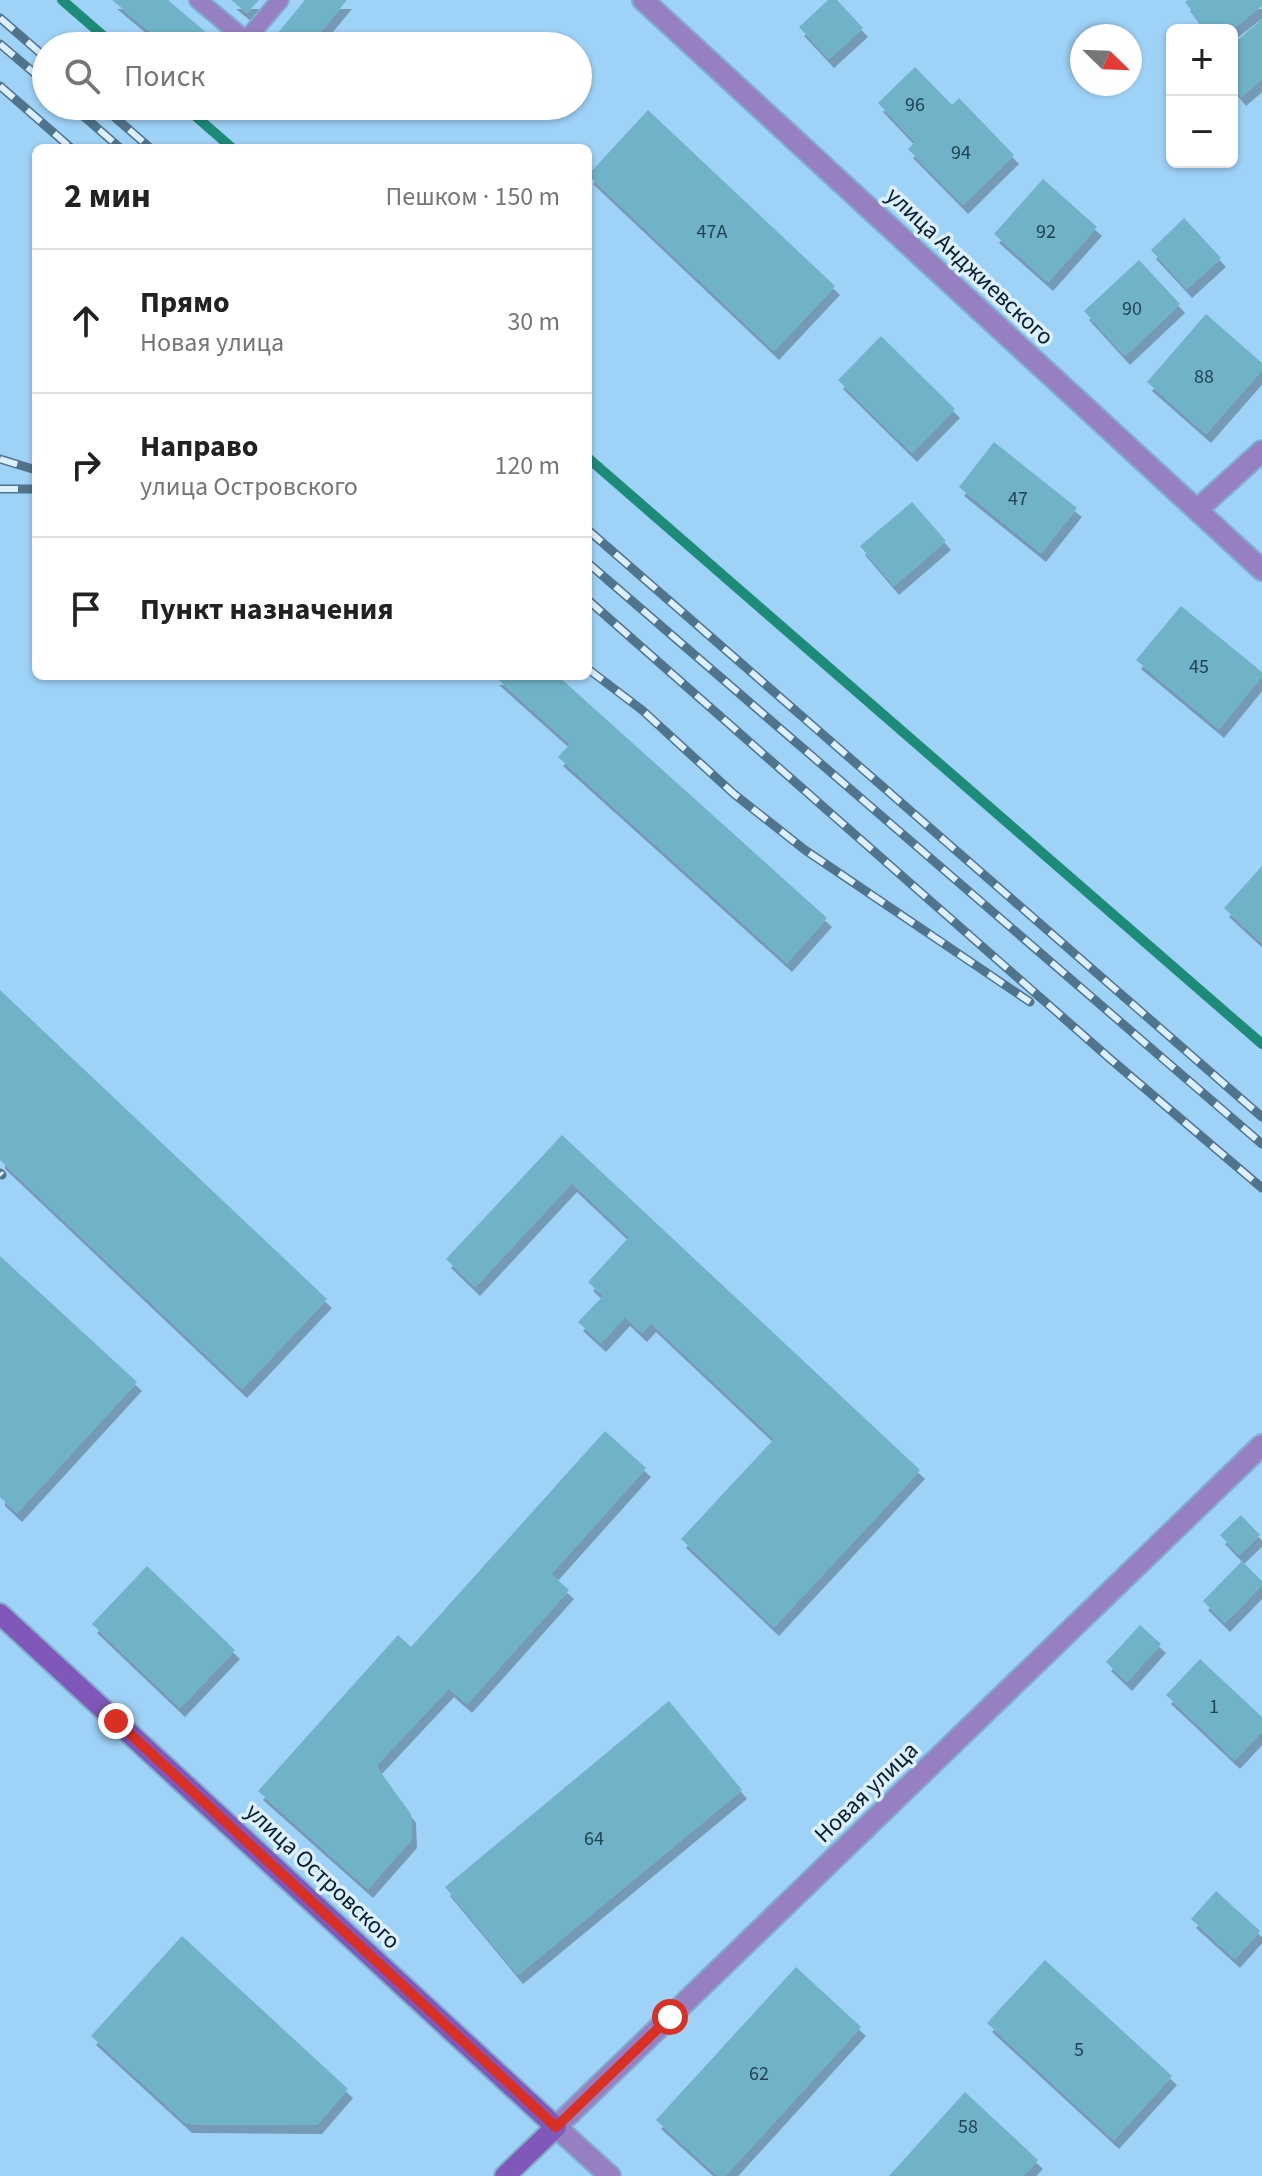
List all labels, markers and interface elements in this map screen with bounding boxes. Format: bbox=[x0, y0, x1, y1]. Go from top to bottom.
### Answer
north arrow bbox=[1070, 24, 1142, 96]
map controls bbox=[1166, 24, 1238, 168]
button: + bbox=[1166, 24, 1238, 96]
search box bbox=[32, 32, 592, 120]
icon: search bbox=[60, 54, 104, 98]
text: Поиск bbox=[124, 55, 205, 98]
house number: 96 bbox=[905, 91, 925, 119]
button: − bbox=[1166, 96, 1238, 168]
house number: 94 bbox=[951, 139, 971, 167]
text: 2 мин bbox=[64, 172, 151, 221]
text: Пешком · 150 m bbox=[385, 178, 560, 215]
street label: улица Анджиевского bbox=[878, 179, 1062, 354]
house number: 47А bbox=[697, 218, 727, 246]
house number: 92 bbox=[1036, 218, 1056, 246]
text: Прямо bbox=[140, 281, 230, 324]
house number: 90 bbox=[1122, 295, 1142, 323]
icon: ahead bbox=[64, 299, 108, 343]
text: 30 m bbox=[507, 303, 560, 340]
text: Новая улица bbox=[140, 324, 284, 361]
house number: 88 bbox=[1194, 363, 1214, 391]
text: Направо bbox=[140, 425, 258, 468]
icon: right bbox=[64, 443, 108, 487]
text: 120 m bbox=[494, 447, 560, 484]
text: улица Островского bbox=[140, 468, 358, 505]
house number: 47 bbox=[1008, 485, 1028, 513]
icon: arrive bbox=[64, 587, 108, 631]
text: Пункт назначения bbox=[140, 588, 394, 631]
house number: 45 bbox=[1189, 653, 1209, 681]
house number: 1 bbox=[1209, 1693, 1219, 1721]
route end bbox=[98, 1703, 134, 1739]
street label: Новая улица bbox=[806, 1734, 926, 1851]
street label: улица Островского bbox=[237, 1795, 408, 1958]
house number: 64 bbox=[584, 1825, 604, 1853]
route start bbox=[652, 1999, 688, 2035]
house number: 5 bbox=[1074, 2036, 1084, 2064]
house number: 62 bbox=[749, 2060, 769, 2088]
house number: 58 bbox=[958, 2113, 978, 2141]

